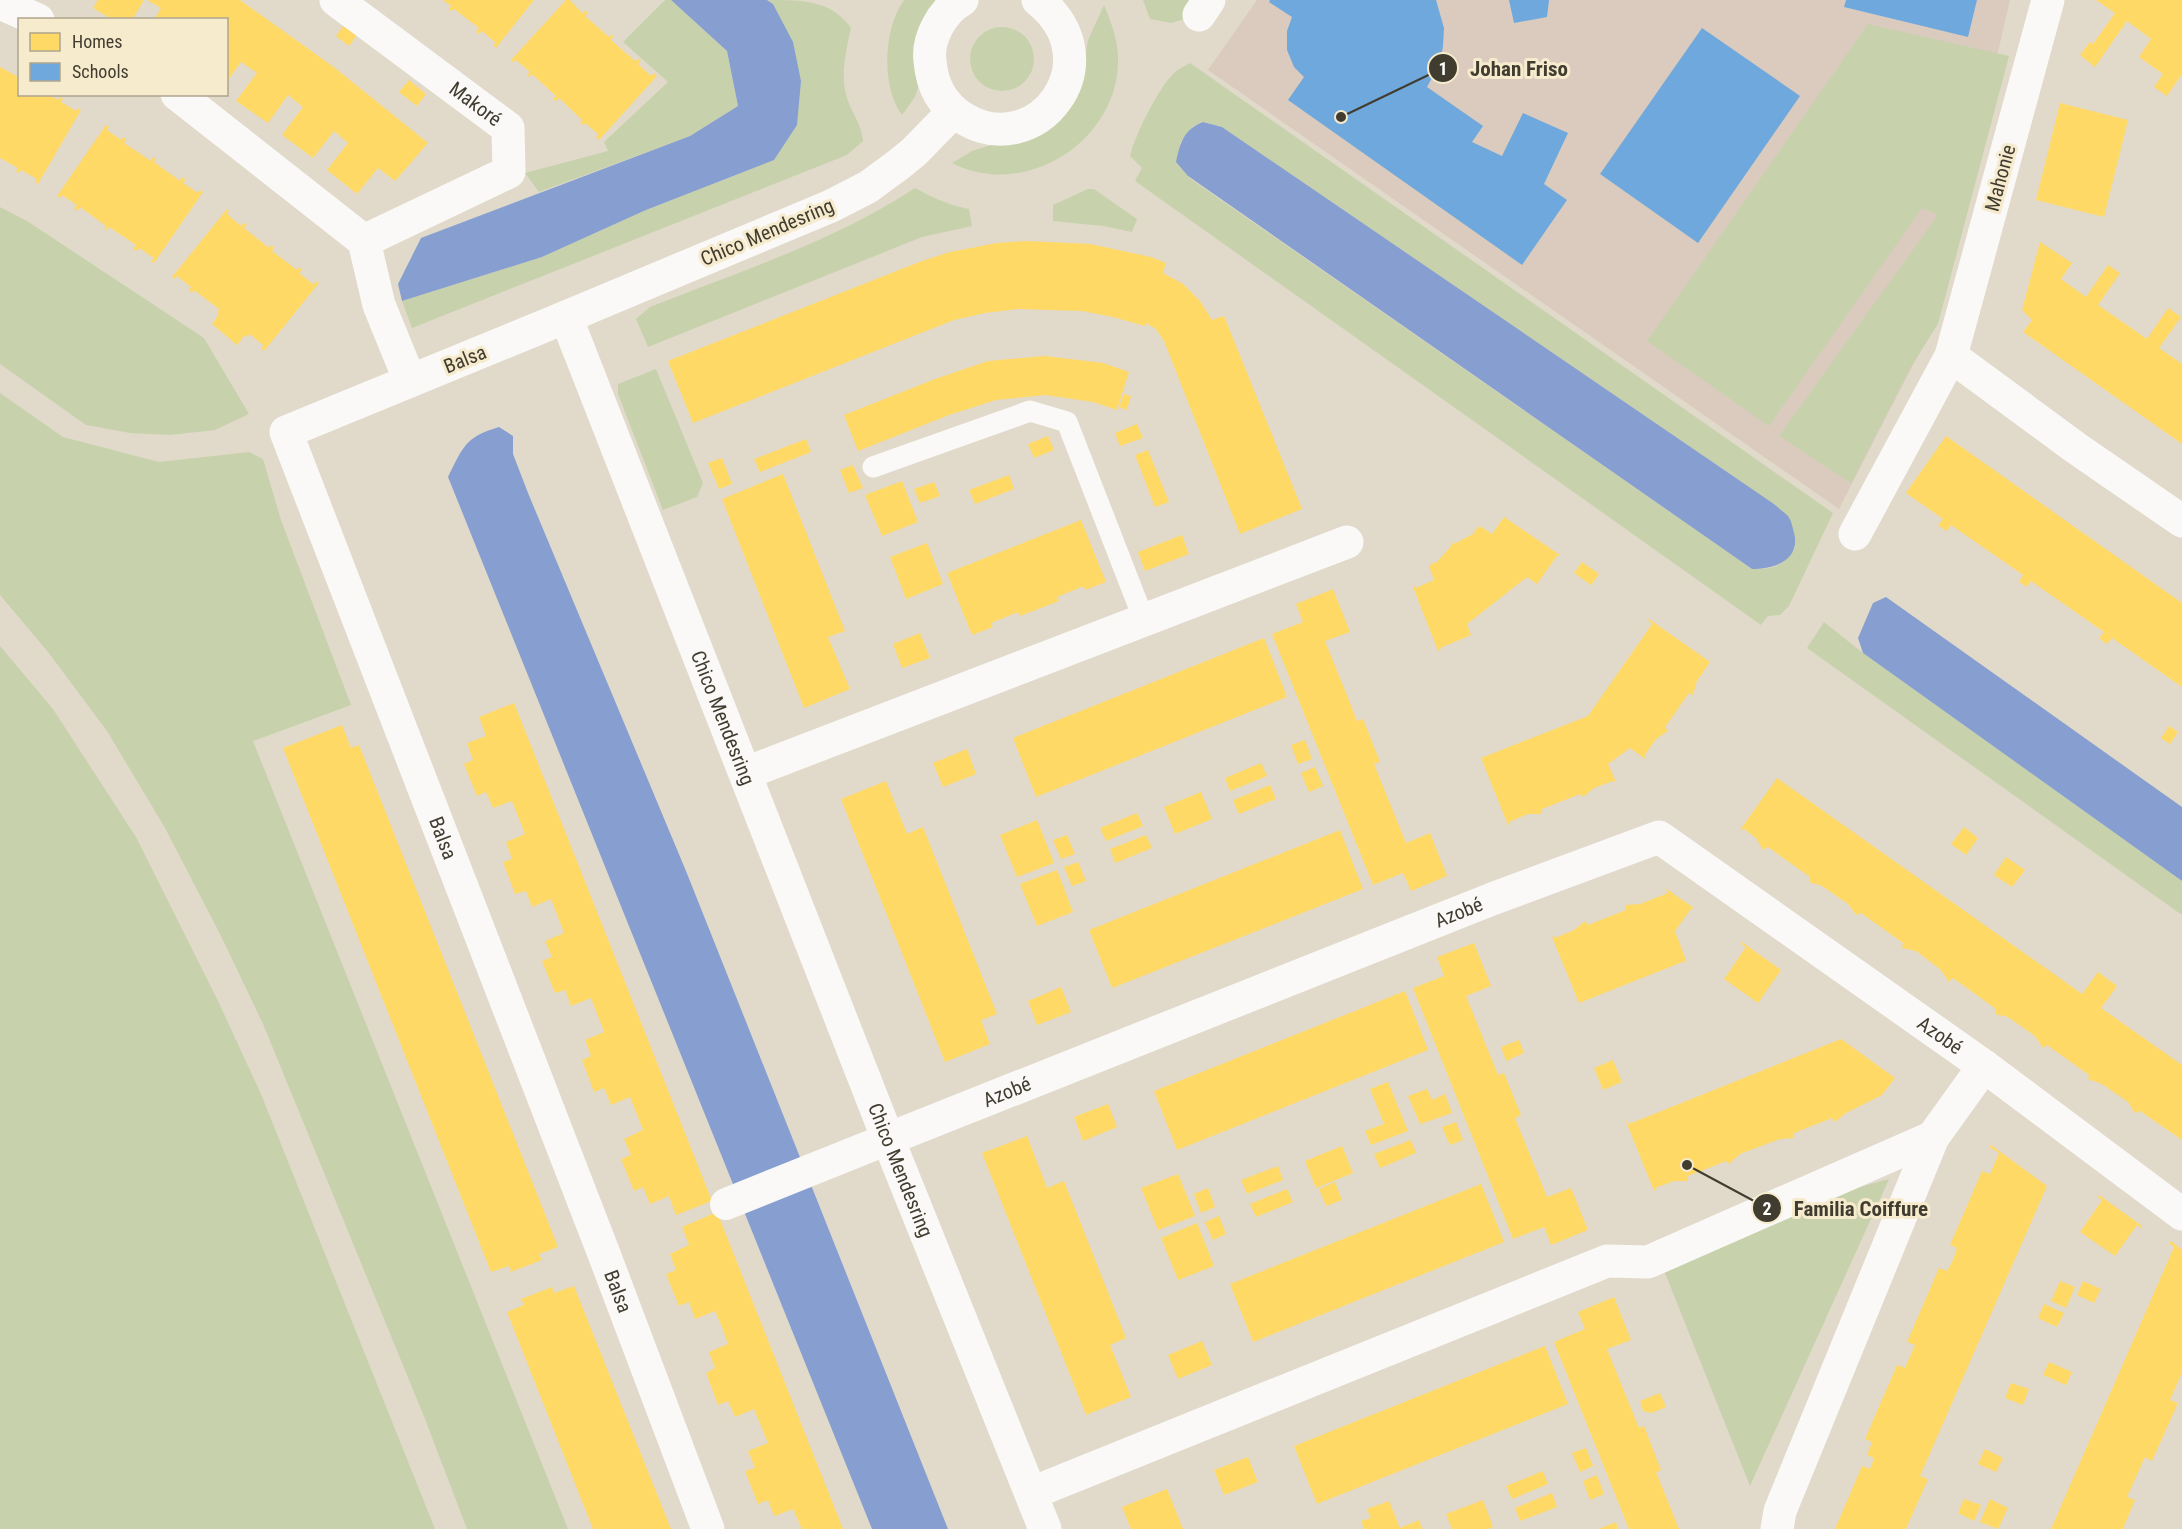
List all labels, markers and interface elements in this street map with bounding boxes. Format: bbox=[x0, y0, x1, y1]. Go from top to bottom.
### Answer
legend bbox=[18, 18, 228, 96]
text: Homes bbox=[72, 31, 122, 52]
callout: Johan Friso bbox=[1428, 49, 1580, 88]
text: Johan Friso bbox=[1470, 57, 1568, 81]
text: 1 bbox=[1438, 58, 1448, 79]
text: Schools bbox=[72, 61, 129, 82]
street label: Makoré bbox=[445, 77, 506, 131]
street label: Mahonie bbox=[1980, 142, 2020, 214]
street label: Chico Mendesring bbox=[697, 193, 837, 271]
street label: Balsa bbox=[440, 340, 490, 378]
street label: Chico Mendesring bbox=[686, 647, 760, 788]
street label: Balsa bbox=[424, 813, 462, 863]
street label: Azobé bbox=[1431, 892, 1486, 933]
street label: Azobé bbox=[1913, 1011, 1967, 1059]
street label: Azobé bbox=[979, 1071, 1034, 1112]
street label: Chico Mendesring bbox=[863, 1100, 938, 1241]
callout: Familia Coiffure bbox=[1752, 1189, 1940, 1228]
text: Familia Coiffure bbox=[1794, 1197, 1928, 1221]
text: 2 bbox=[1762, 1198, 1772, 1219]
street label: Balsa bbox=[599, 1267, 637, 1316]

